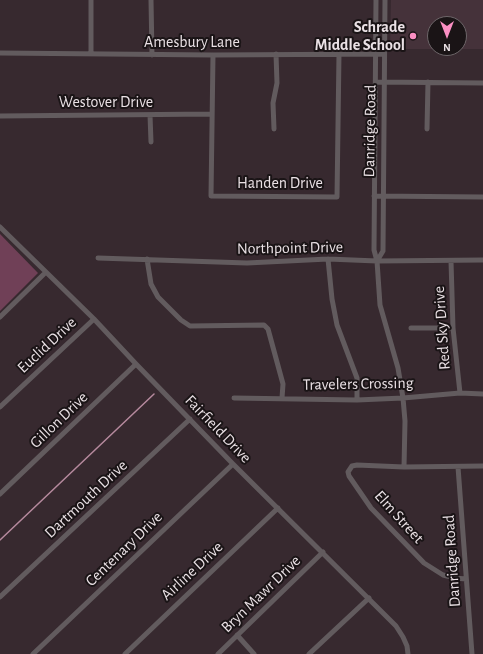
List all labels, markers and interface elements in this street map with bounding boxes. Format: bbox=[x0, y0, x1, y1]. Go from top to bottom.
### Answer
north arrow bbox=[427, 16, 467, 56]
place label: Schrade Middle School bbox=[315, 17, 405, 55]
marker: Schrade Middle School bbox=[408, 31, 418, 41]
street label: Amesbury Lane bbox=[144, 32, 240, 52]
text: N bbox=[443, 42, 451, 53]
street label: Danridge Road bbox=[360, 85, 380, 177]
street label: Westover Drive bbox=[59, 92, 153, 112]
street label: Handen Drive bbox=[237, 173, 323, 193]
street label: Northpoint Drive bbox=[237, 237, 343, 259]
street label: Red Sky Drive bbox=[429, 285, 455, 371]
street label: Euclid Drive bbox=[13, 313, 81, 377]
street label: Travelers Crossing bbox=[302, 373, 414, 395]
street label: Gillon Drive bbox=[26, 388, 92, 452]
street label: Fairfield Drive bbox=[181, 391, 255, 467]
street label: Dartmouth Drive bbox=[41, 456, 131, 542]
street label: Elm Street bbox=[370, 487, 428, 547]
street label: Centenary Drive bbox=[82, 508, 166, 590]
street label: Danridge Road bbox=[439, 514, 465, 608]
street label: Airline Drive bbox=[157, 537, 227, 605]
street label: Bryn Mawr Drive bbox=[217, 551, 305, 637]

